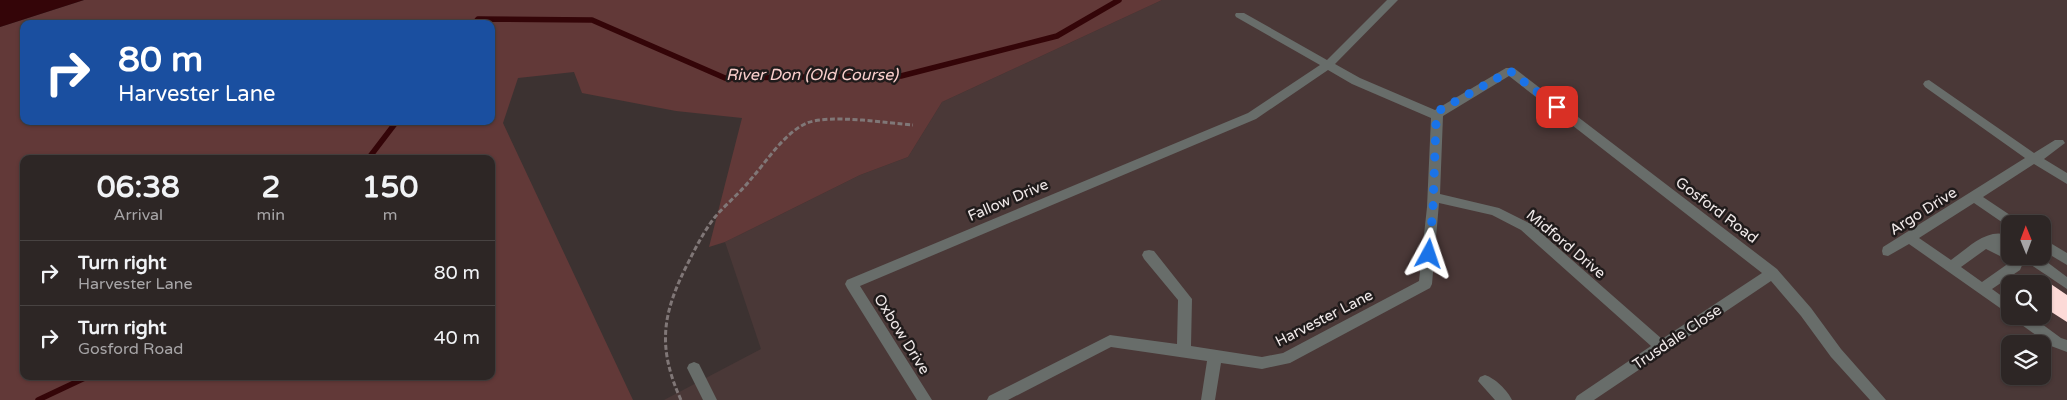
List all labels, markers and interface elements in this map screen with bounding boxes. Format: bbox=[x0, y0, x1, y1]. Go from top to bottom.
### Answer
text: 80 m bbox=[118, 39, 203, 81]
icon: right bbox=[35, 40, 100, 105]
water label: River Don (Old Course) bbox=[726, 65, 899, 85]
text: Harvester Lane bbox=[118, 81, 276, 107]
pin bbox=[1536, 86, 1578, 128]
icon: arrive bbox=[1543, 93, 1571, 121]
text: 06:38 bbox=[97, 169, 180, 206]
text: 2 bbox=[261, 169, 280, 206]
text: 150 bbox=[362, 169, 418, 206]
street label: Gosford Road bbox=[1672, 173, 1762, 247]
street label: Fallow Drive bbox=[965, 175, 1051, 225]
street label: Argo Drive bbox=[1886, 183, 1960, 239]
text: Arrival bbox=[114, 205, 163, 225]
text: min bbox=[257, 205, 285, 225]
text: m bbox=[383, 205, 397, 225]
street label: Midford Drive bbox=[1523, 206, 1609, 282]
north arrow bbox=[2001, 215, 2051, 265]
map controls bbox=[2001, 215, 2051, 385]
position arrow bbox=[1402, 227, 1454, 279]
text: Turn right bbox=[78, 252, 166, 274]
icon: right bbox=[35, 259, 63, 287]
text: 80 m bbox=[434, 262, 480, 284]
text: Harvester Lane bbox=[78, 274, 193, 294]
button: search bbox=[2001, 275, 2051, 325]
street label: Harvester Lane bbox=[1272, 286, 1376, 350]
street label: Oxbow Drive bbox=[870, 291, 934, 377]
street label: Trusdale Close bbox=[1629, 301, 1725, 373]
text: Turn right bbox=[78, 317, 166, 339]
icon: right bbox=[35, 324, 63, 352]
text: 40 m bbox=[434, 327, 480, 349]
button: layers bbox=[2001, 335, 2051, 385]
text: Gosford Road bbox=[78, 339, 183, 359]

